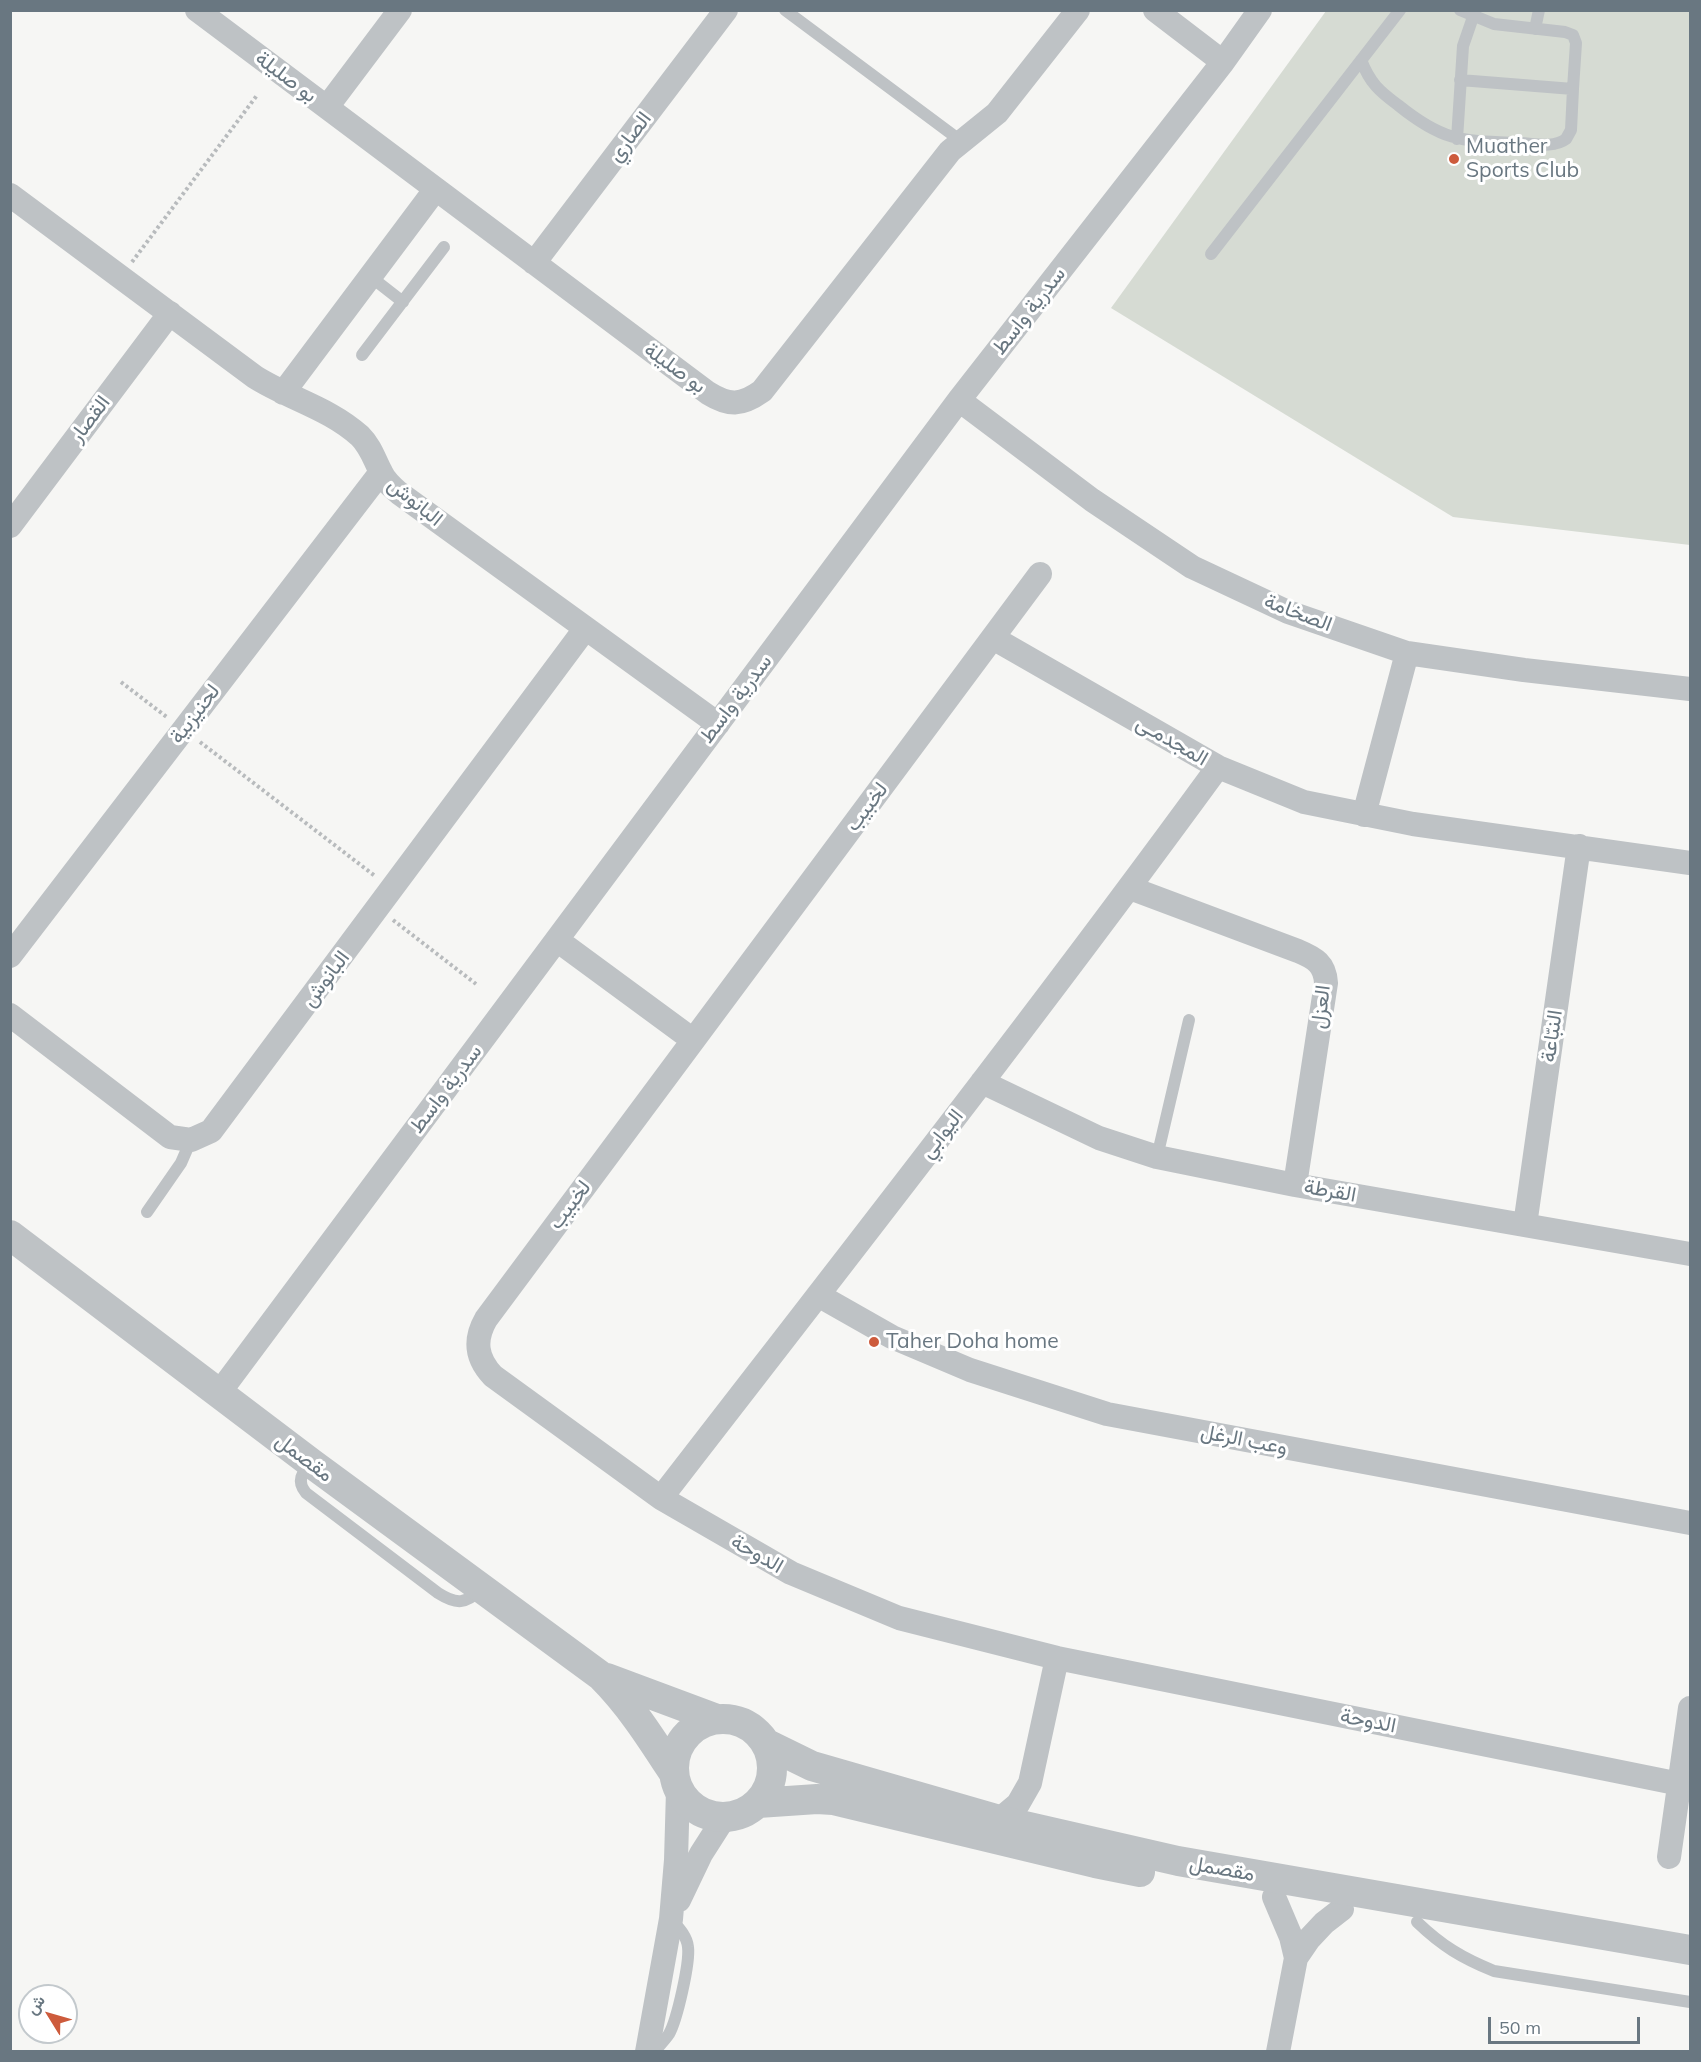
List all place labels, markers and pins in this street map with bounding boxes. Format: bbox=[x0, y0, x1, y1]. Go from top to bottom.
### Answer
place label: Muather Sports Club bbox=[1466, 134, 1579, 184]
marker: Muather Sports Club bbox=[1447, 152, 1461, 166]
place label: Taher Doha home bbox=[886, 1329, 1059, 1355]
marker: Taher Doha home bbox=[867, 1335, 881, 1349]

